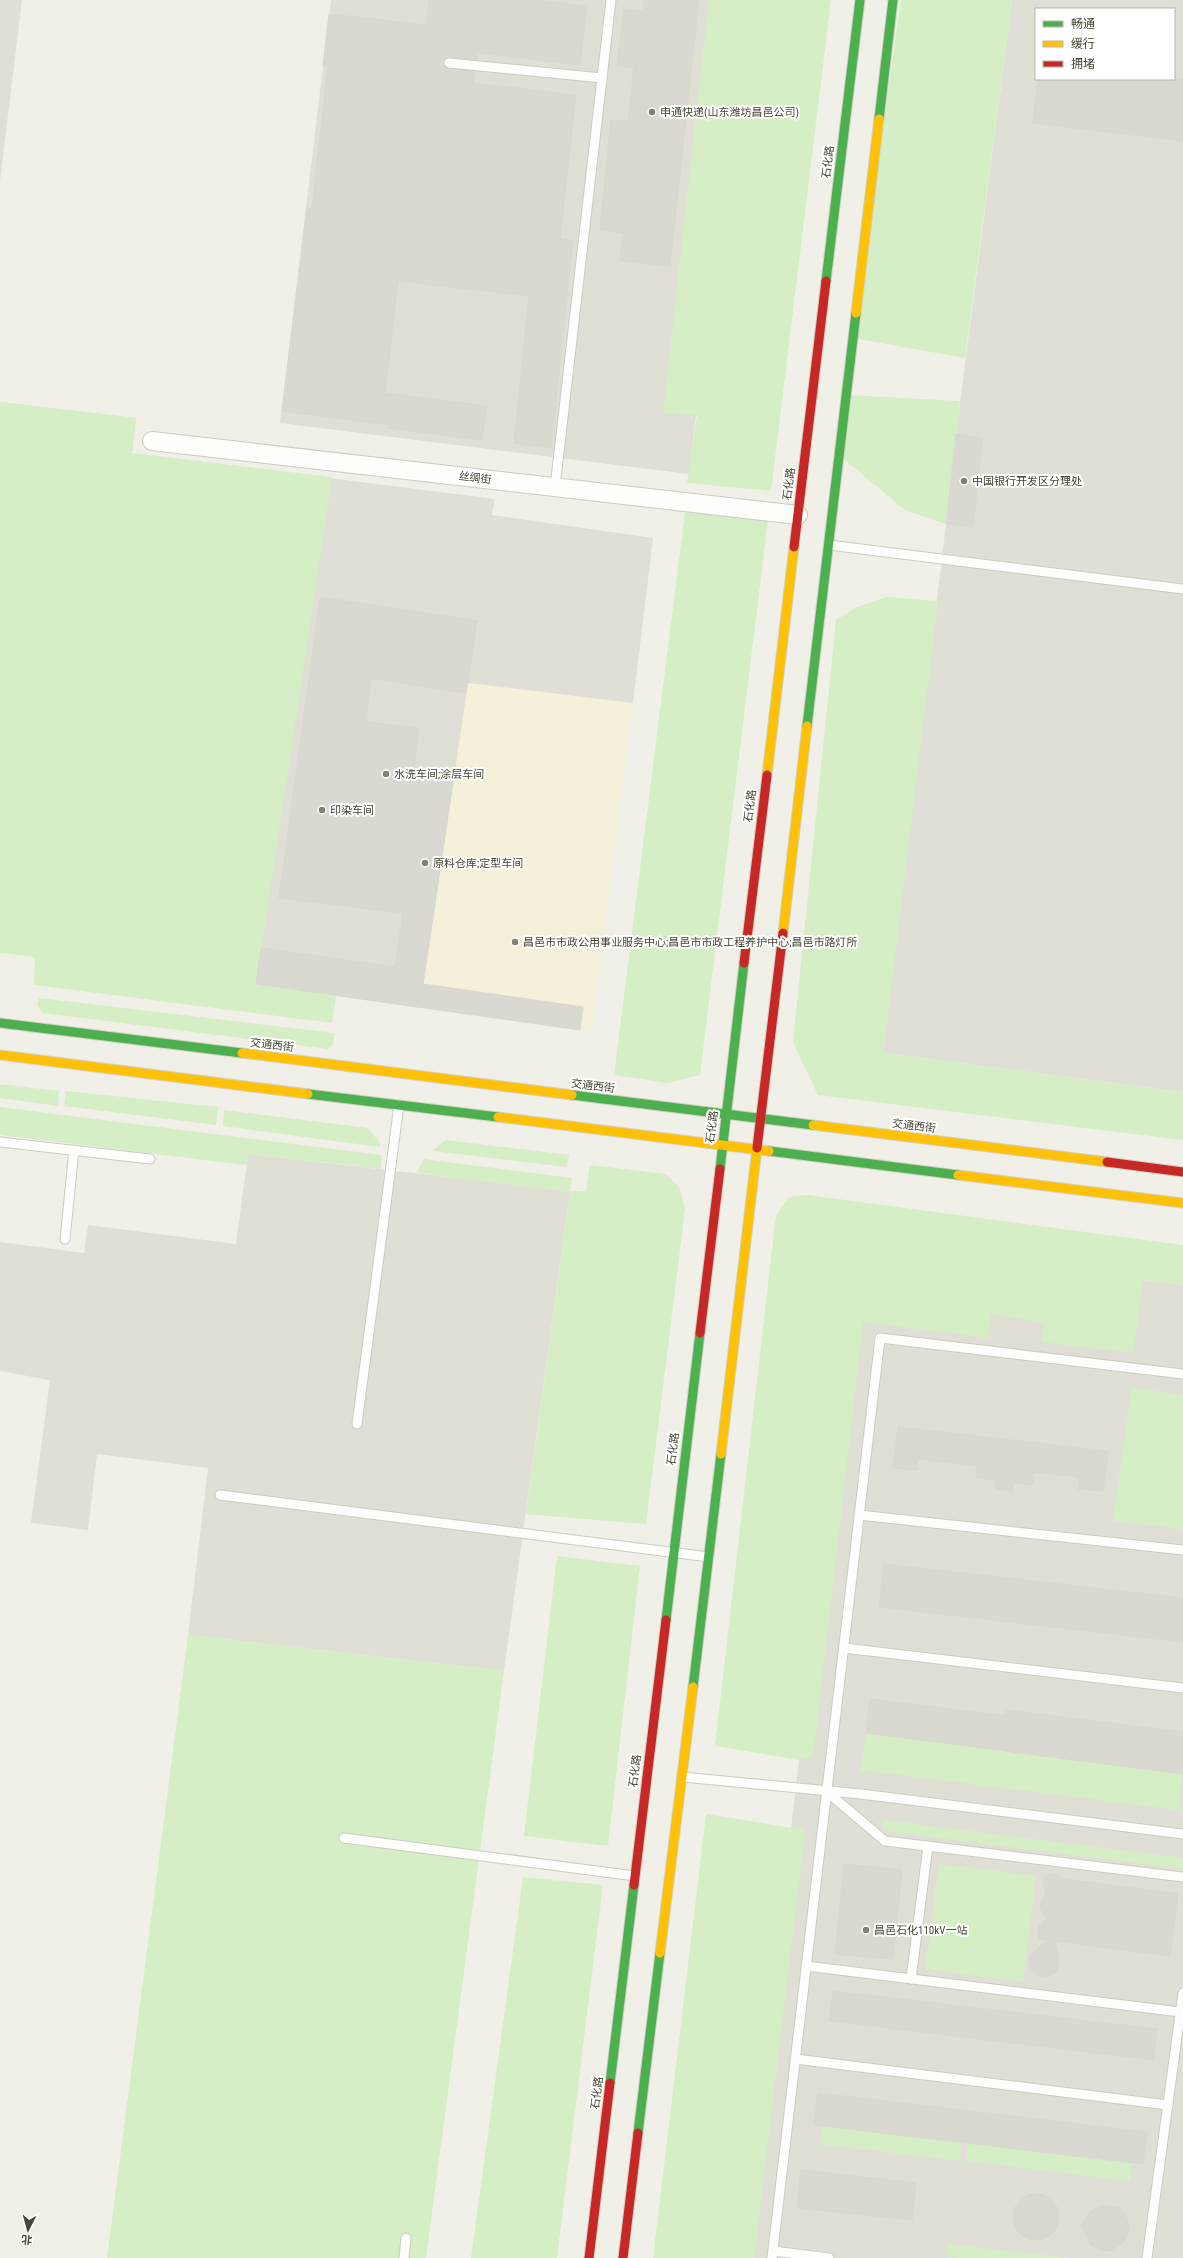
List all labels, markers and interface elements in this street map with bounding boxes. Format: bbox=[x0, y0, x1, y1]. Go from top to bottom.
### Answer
legend bbox=[1035, 8, 1175, 80]
text: 畅通 bbox=[1071, 17, 1095, 31]
text: 缓行 bbox=[1071, 37, 1095, 51]
text: 拥堵 bbox=[1071, 57, 1095, 71]
place label: 申通快递(山东潍坊昌邑公司) bbox=[660, 106, 799, 119]
marker: 申通快递(山东潍坊昌邑公司) bbox=[647, 107, 657, 117]
street label: 石化路 bbox=[820, 145, 836, 179]
street label: 石化路 bbox=[781, 467, 797, 501]
street label: 丝绸街 bbox=[458, 470, 492, 486]
place label: 中国银行开发区分理处 bbox=[972, 475, 1082, 488]
marker: 中国银行开发区分理处 bbox=[959, 476, 969, 486]
place label: 水洗车间;涂层车间 bbox=[394, 768, 484, 781]
marker: 水洗车间;涂层车间 bbox=[381, 769, 391, 779]
street label: 石化路 bbox=[742, 789, 758, 823]
place label: 印染车间 bbox=[330, 804, 374, 817]
marker: 印染车间 bbox=[317, 805, 327, 815]
place label: 原料仓库;定型车间 bbox=[433, 857, 523, 870]
marker: 原料仓库;定型车间 bbox=[420, 858, 430, 868]
place label: 昌邑市市政公用事业服务中心;昌邑市市政工程养护中心;昌邑市路灯所 bbox=[523, 936, 857, 949]
marker: 昌邑市市政公用事业服务中心;昌邑市市政工程养护中心;昌邑市路灯所 bbox=[510, 937, 520, 947]
street label: 交通西街 bbox=[249, 1036, 295, 1054]
street label: 交通西街 bbox=[570, 1077, 616, 1095]
street label: 石化路 bbox=[704, 1110, 720, 1144]
street label: 交通西街 bbox=[891, 1117, 937, 1135]
street label: 石化路 bbox=[665, 1432, 681, 1466]
street label: 石化路 bbox=[627, 1754, 643, 1788]
place label: 昌邑石化110kV一站 bbox=[874, 1924, 967, 1937]
marker: 昌邑石化110kV一站 bbox=[861, 1925, 871, 1935]
street label: 石化路 bbox=[589, 2076, 605, 2110]
north arrow bbox=[8, 2210, 48, 2250]
text: 北 bbox=[21, 2232, 33, 2246]

